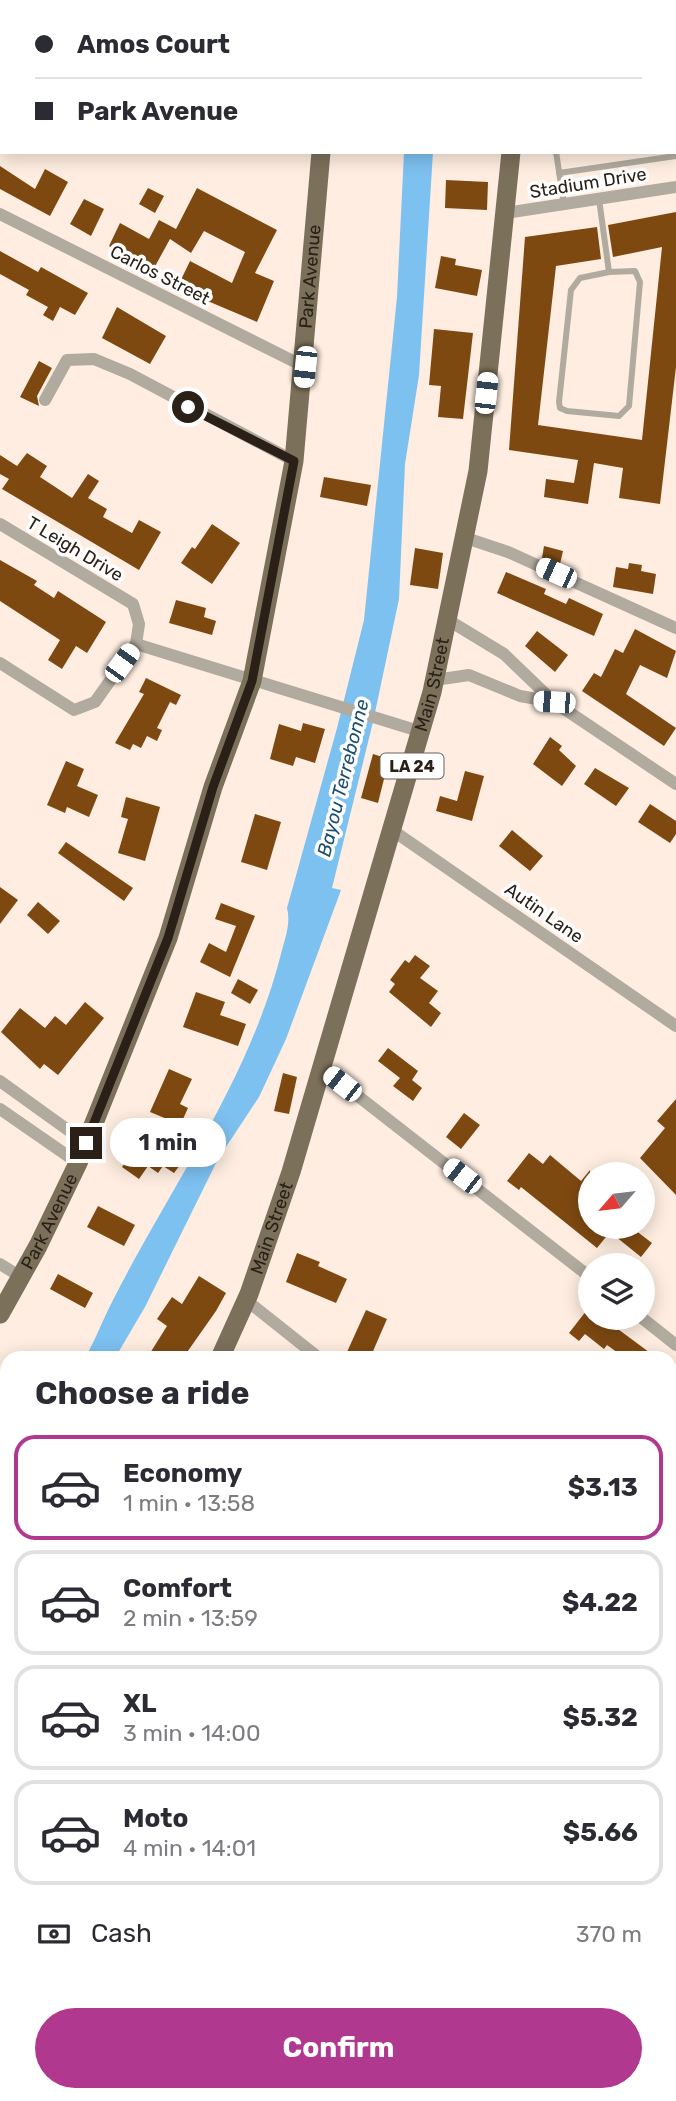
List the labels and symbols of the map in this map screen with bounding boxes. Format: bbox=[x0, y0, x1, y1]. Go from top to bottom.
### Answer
street label: Stadium Drive bbox=[528, 163, 648, 203]
street label: Park Avenue bbox=[295, 224, 326, 329]
street label: Carlos Street bbox=[106, 240, 214, 310]
car bbox=[293, 345, 318, 389]
car bbox=[474, 371, 499, 415]
route start bbox=[172, 391, 204, 423]
street label: T Leigh Drive bbox=[23, 512, 127, 586]
car bbox=[533, 555, 580, 591]
street label: Main Street bbox=[410, 635, 454, 734]
car bbox=[102, 640, 143, 686]
car bbox=[533, 690, 576, 714]
water label: Bayou Terrebonne bbox=[312, 697, 374, 859]
road number: LA 24 bbox=[380, 754, 444, 778]
street label: Autin Lane bbox=[501, 878, 587, 948]
car bbox=[319, 1063, 366, 1105]
callout: 1 min bbox=[110, 1118, 226, 1168]
route end bbox=[70, 1127, 102, 1159]
car bbox=[439, 1155, 486, 1197]
north arrow bbox=[578, 1162, 654, 1239]
street label: Park Avenue bbox=[16, 1170, 82, 1273]
street label: Main Street bbox=[246, 1179, 298, 1277]

